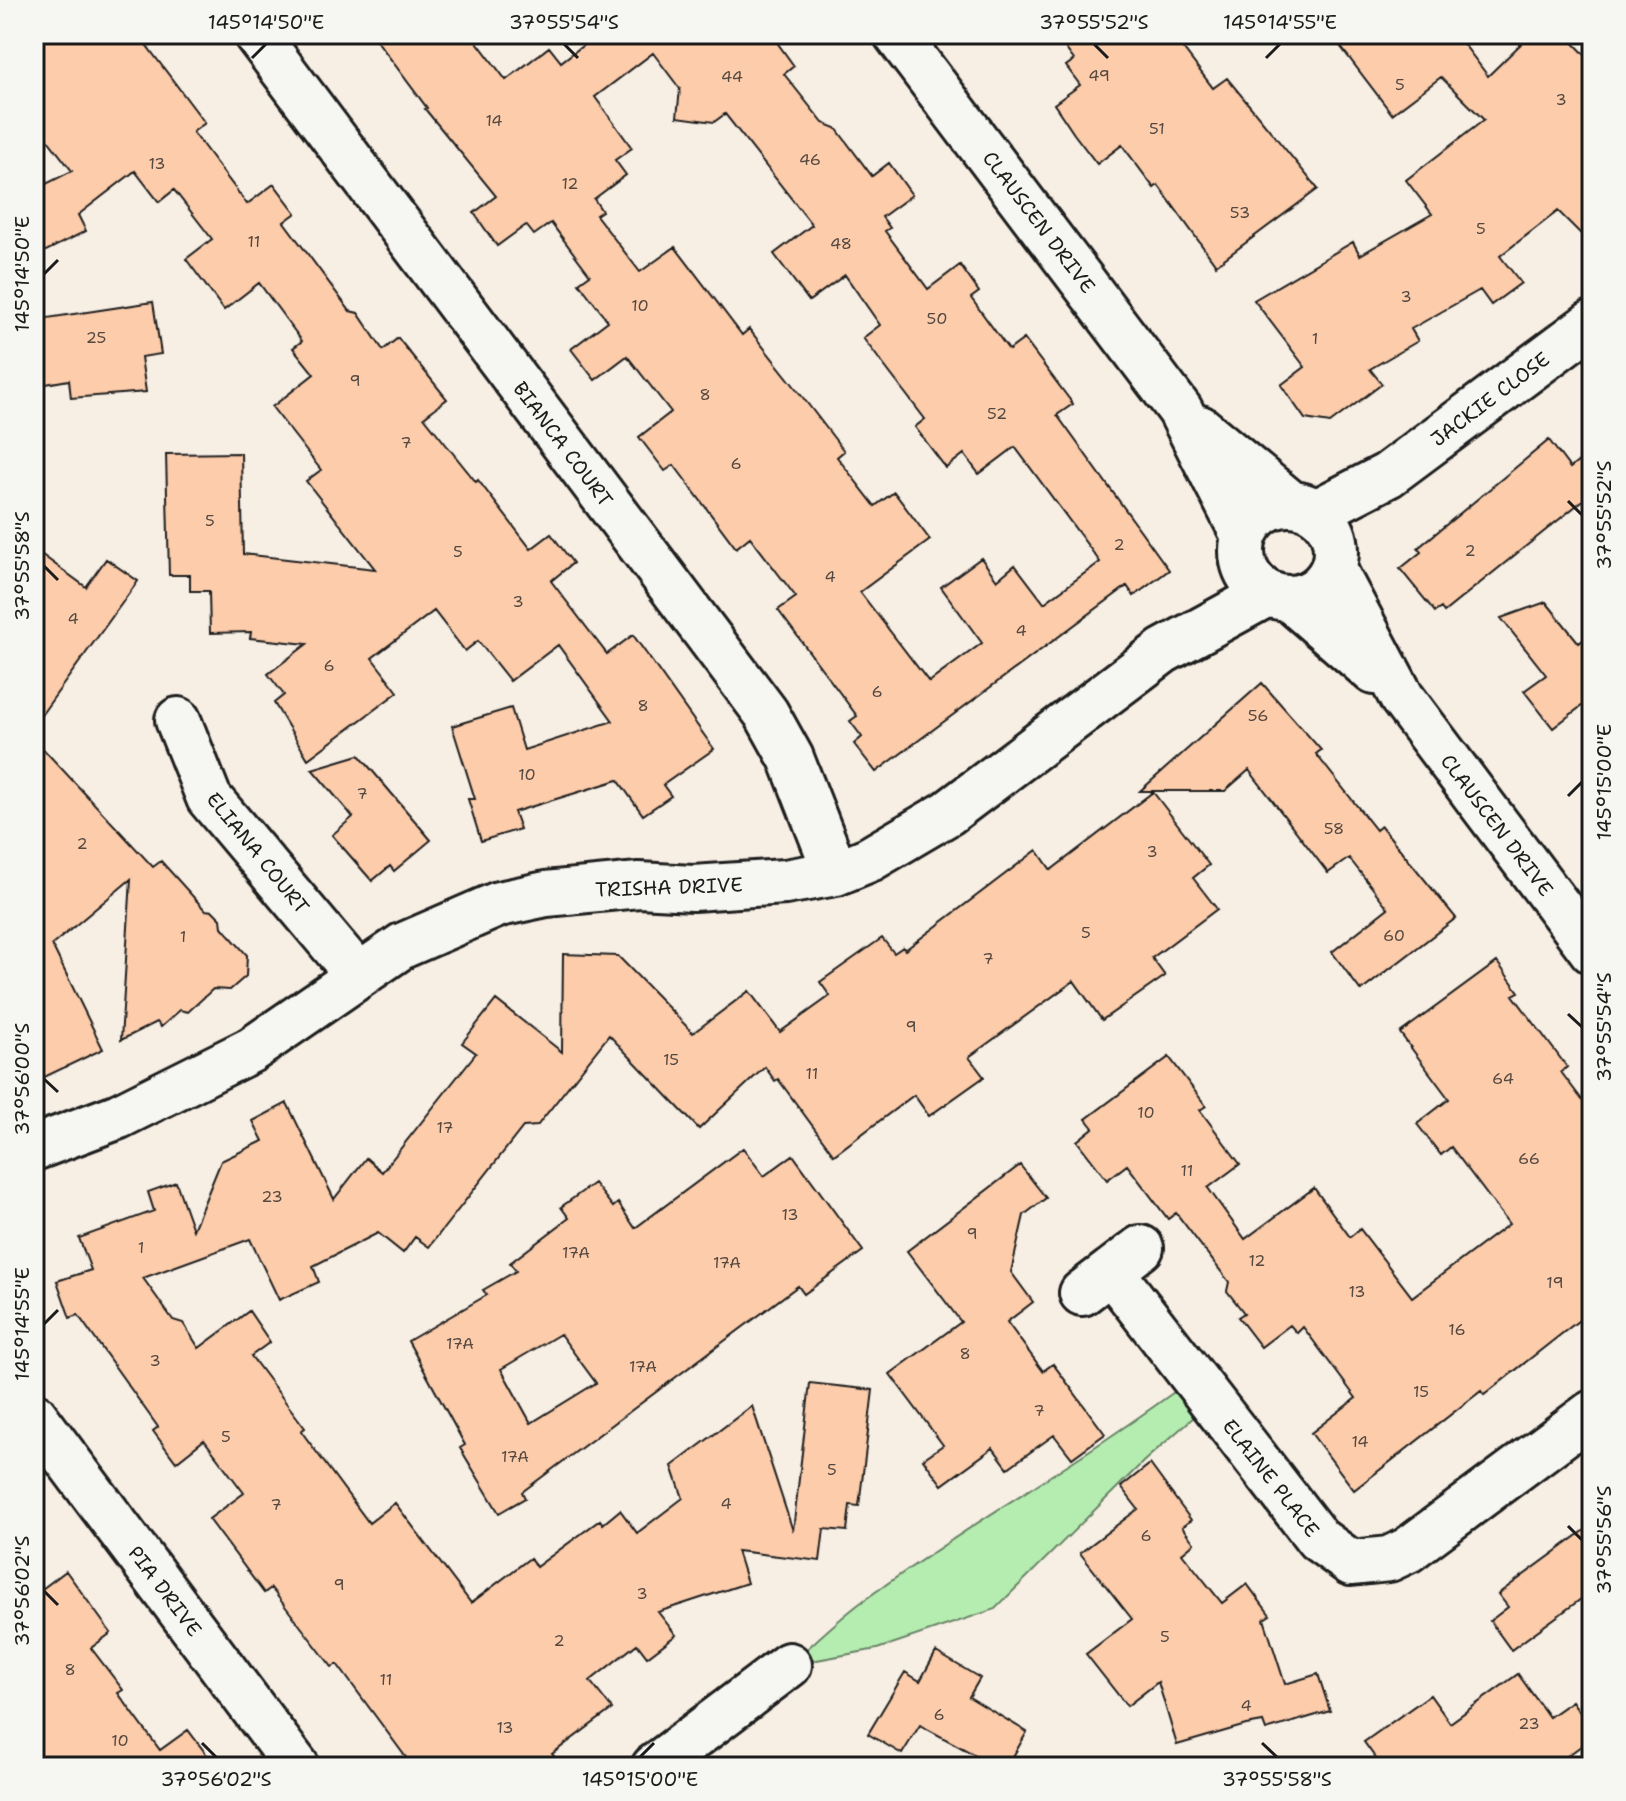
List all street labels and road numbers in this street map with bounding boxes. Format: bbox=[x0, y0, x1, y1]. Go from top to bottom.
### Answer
street label: CLAUSCEN DRIVE bbox=[977, 146, 1101, 298]
street label: JACKIE CLOSE bbox=[1425, 346, 1555, 452]
street label: BIANCA COURT bbox=[507, 376, 619, 512]
street label: CLAUSCEN DRIVE bbox=[1435, 749, 1559, 901]
street label: ELIANA COURT bbox=[201, 787, 315, 919]
street label: TRISHA DRIVE bbox=[595, 871, 743, 903]
street label: ELAINE PLACE bbox=[1217, 1414, 1325, 1542]
street label: PIA DRIVE bbox=[122, 1540, 208, 1642]

